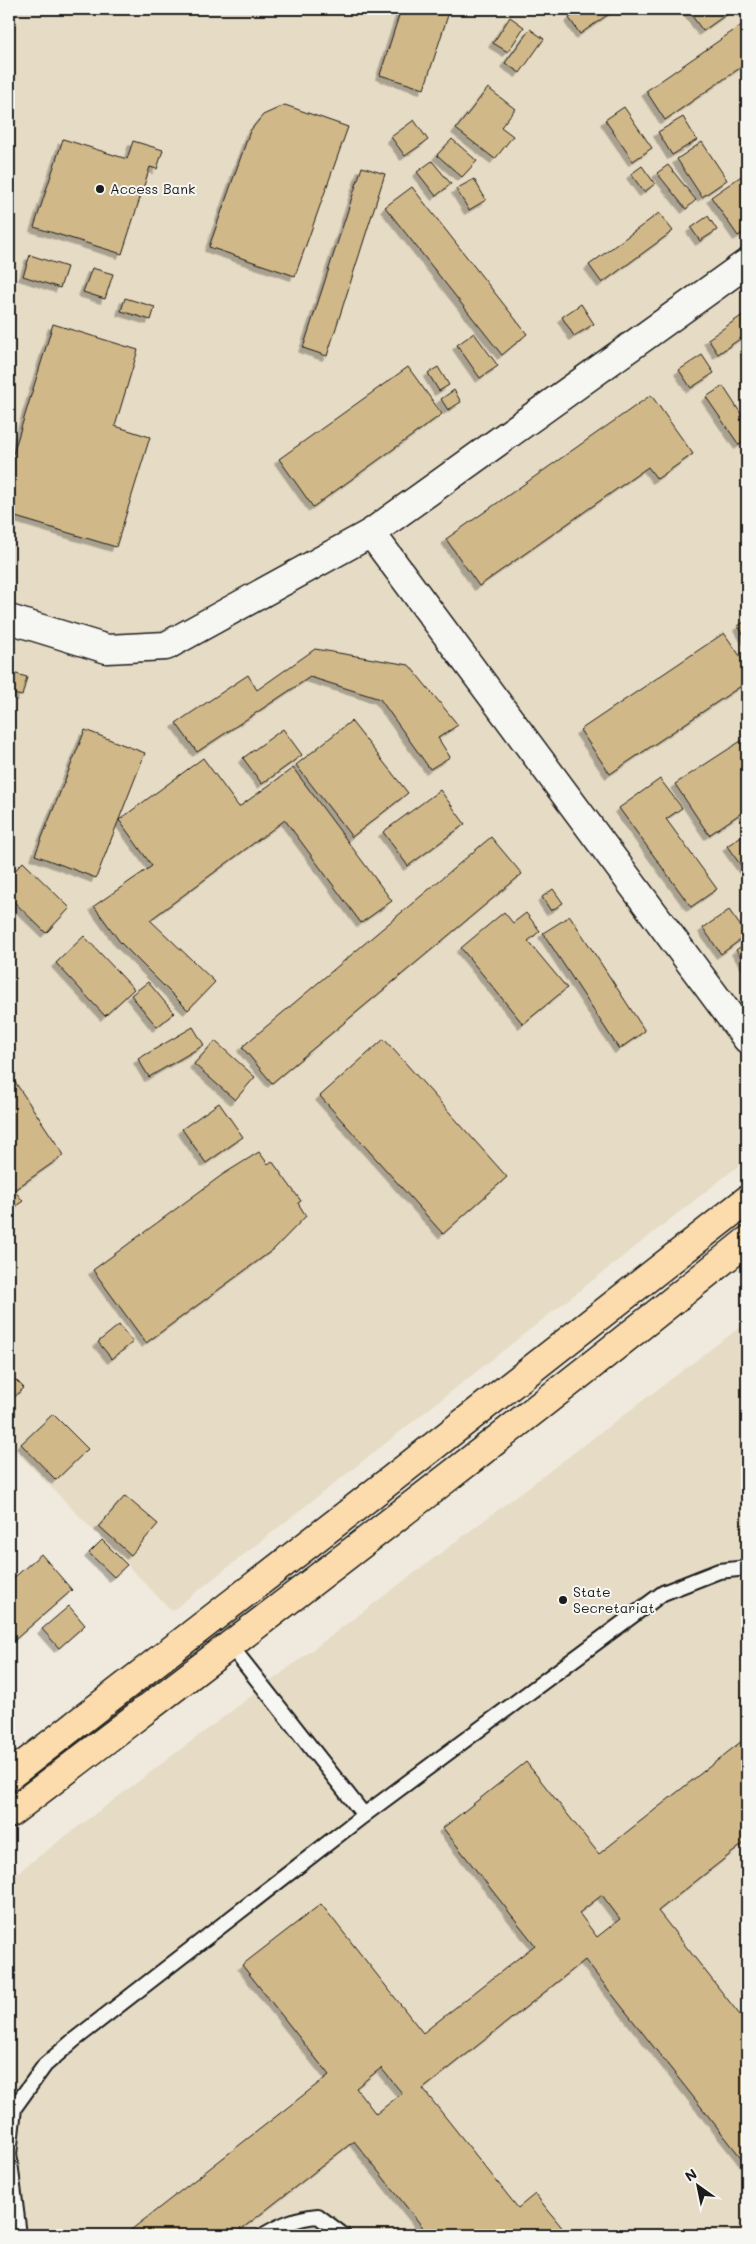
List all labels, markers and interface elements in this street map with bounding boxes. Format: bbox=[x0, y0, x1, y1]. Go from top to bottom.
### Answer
place label: Access Bank bbox=[110, 179, 196, 198]
marker: Access Bank bbox=[94, 183, 106, 195]
place label: State Secretariat bbox=[573, 1582, 655, 1617]
marker: State Secretariat bbox=[557, 1594, 569, 1606]
north arrow bbox=[674, 2162, 724, 2212]
text: N bbox=[681, 2164, 700, 2186]

